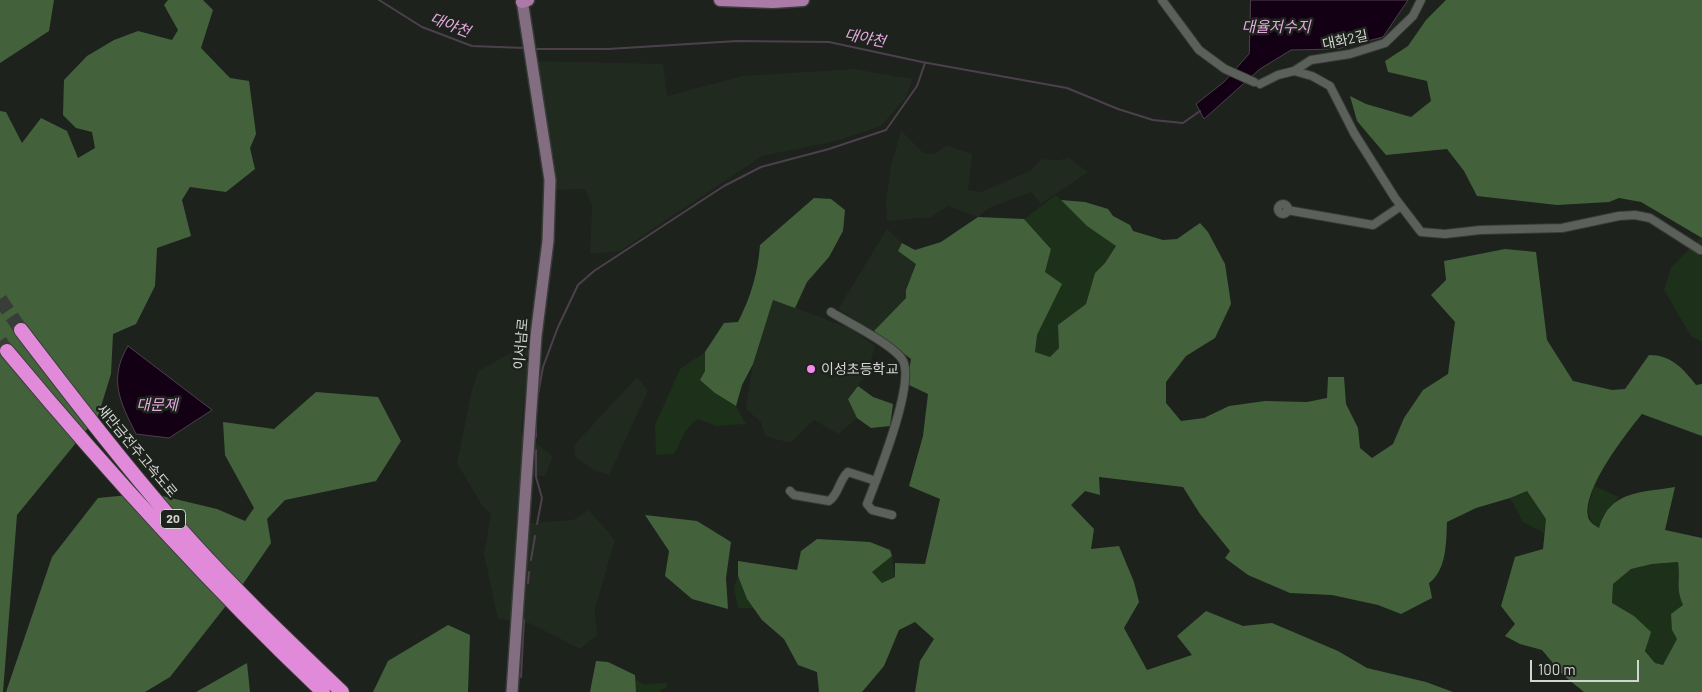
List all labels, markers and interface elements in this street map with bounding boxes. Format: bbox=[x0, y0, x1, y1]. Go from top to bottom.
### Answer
water label: 대야천 bbox=[427, 9, 473, 41]
water label: 대율저수지 bbox=[1242, 18, 1310, 36]
water label: 대야천 bbox=[843, 25, 887, 51]
street label: 대화2길 bbox=[1321, 27, 1369, 53]
street label: 이서남로 bbox=[510, 318, 532, 370]
place label: 이성초등학교 bbox=[821, 361, 898, 377]
marker: 이성초등학교 bbox=[805, 363, 817, 375]
water label: 대문제 bbox=[136, 396, 178, 414]
street label: 새만금전주고속도로 bbox=[93, 401, 181, 501]
road number: 20 bbox=[160, 509, 186, 528]
scale bar bbox=[1532, 650, 1641, 682]
text: 100 m bbox=[1538, 660, 1576, 678]

